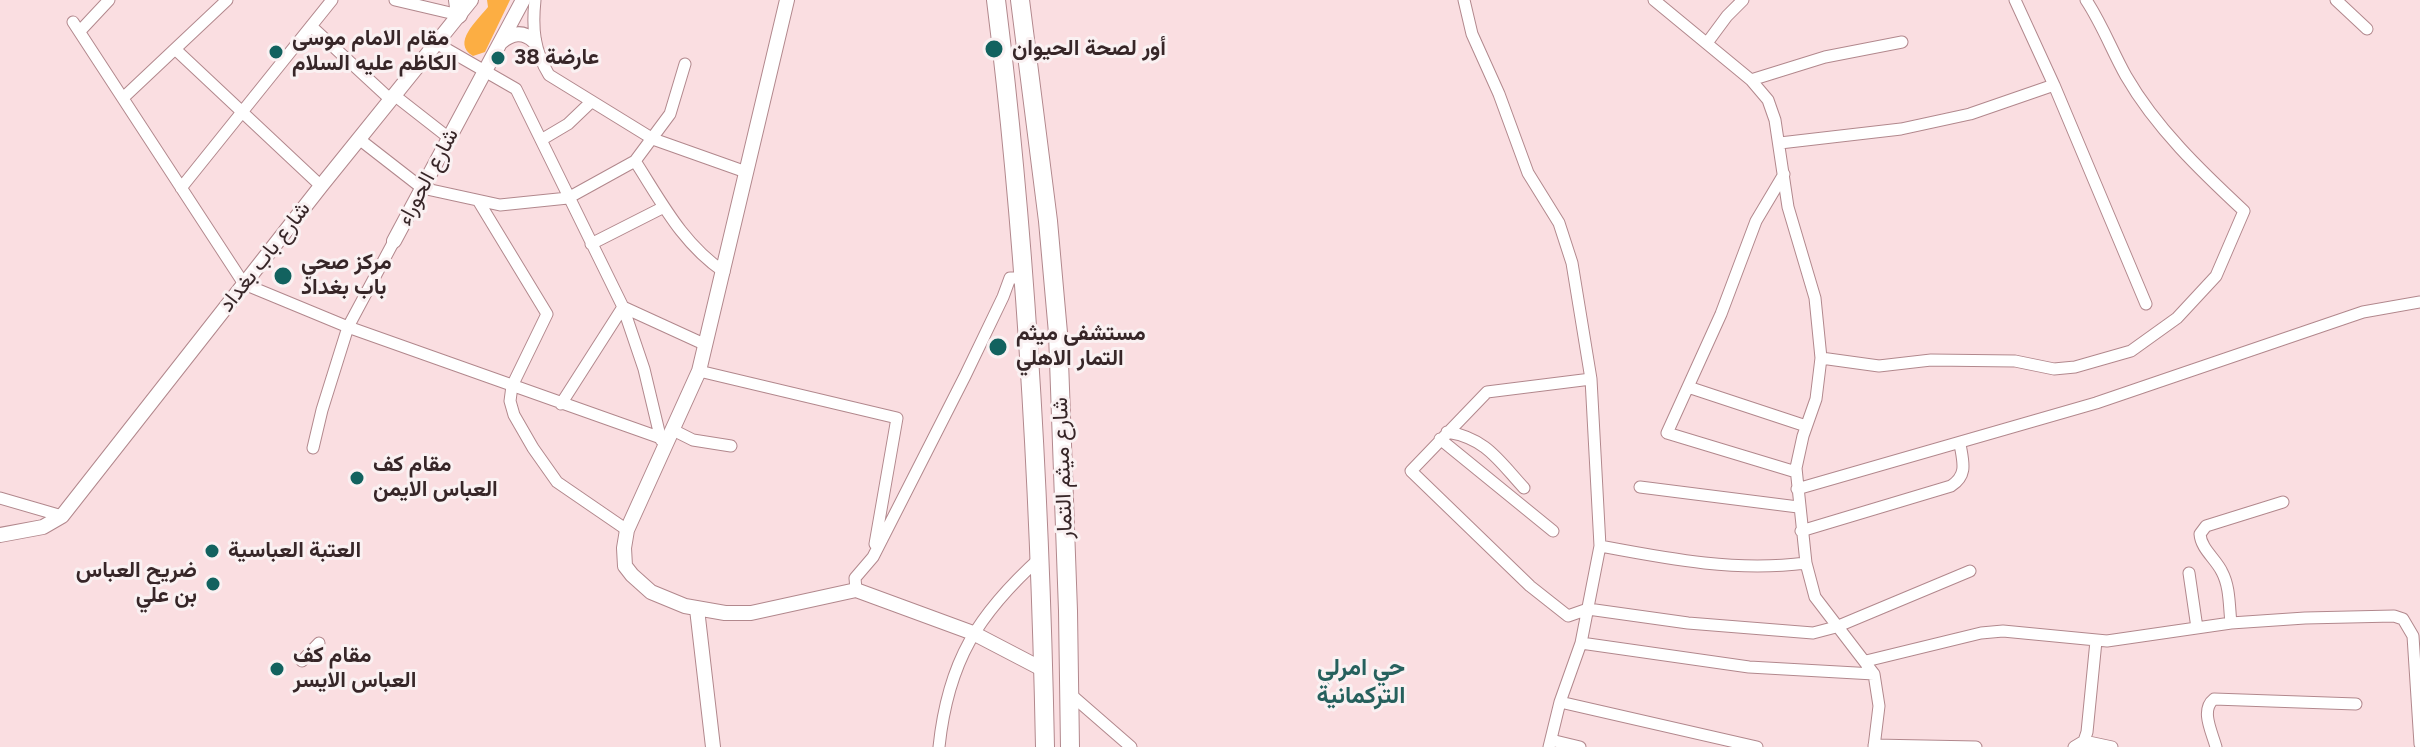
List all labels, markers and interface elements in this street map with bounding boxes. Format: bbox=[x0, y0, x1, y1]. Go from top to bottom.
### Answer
place label: مقام الامام موسى الكاظم عليه السلام bbox=[292, 26, 457, 78]
place label: أور لصحة الحيوان bbox=[1012, 36, 1166, 62]
marker: أور لصحة الحيوان bbox=[983, 38, 1005, 60]
marker: مقام الامام موسى الكاظم عليه السلام bbox=[267, 43, 285, 61]
place label: عارضة 38 bbox=[514, 45, 599, 71]
marker: عارضة 38 bbox=[489, 49, 507, 67]
street label: شارع الحوراء bbox=[391, 124, 465, 230]
street label: شارع باب بغداد bbox=[214, 196, 316, 318]
place label: مركز صحي باب بغداد bbox=[301, 250, 392, 302]
marker: مركز صحي باب بغداد bbox=[272, 265, 294, 287]
place label: مستشفى ميثم التمار الاهلي bbox=[1016, 321, 1146, 372]
marker: مستشفى ميثم التمار الاهلي bbox=[987, 336, 1009, 358]
street label: شارع ميثم التمار bbox=[1047, 397, 1079, 539]
place label: مقام كف العباس الايمن bbox=[373, 452, 498, 504]
marker: مقام كف العباس الايمن bbox=[348, 469, 366, 487]
place label: العتبة العباسية bbox=[228, 538, 361, 564]
marker: العتبة العباسية bbox=[203, 542, 221, 560]
place label: ضريح العباس بن علي bbox=[76, 558, 197, 610]
marker: ضريح العباس بن علي bbox=[204, 575, 222, 593]
place label: مقام كف العباس الايسر bbox=[293, 643, 416, 694]
district label: حي امرلي التركمانية bbox=[1316, 654, 1406, 710]
marker: مقام كف العباس الايسر bbox=[268, 660, 286, 678]

